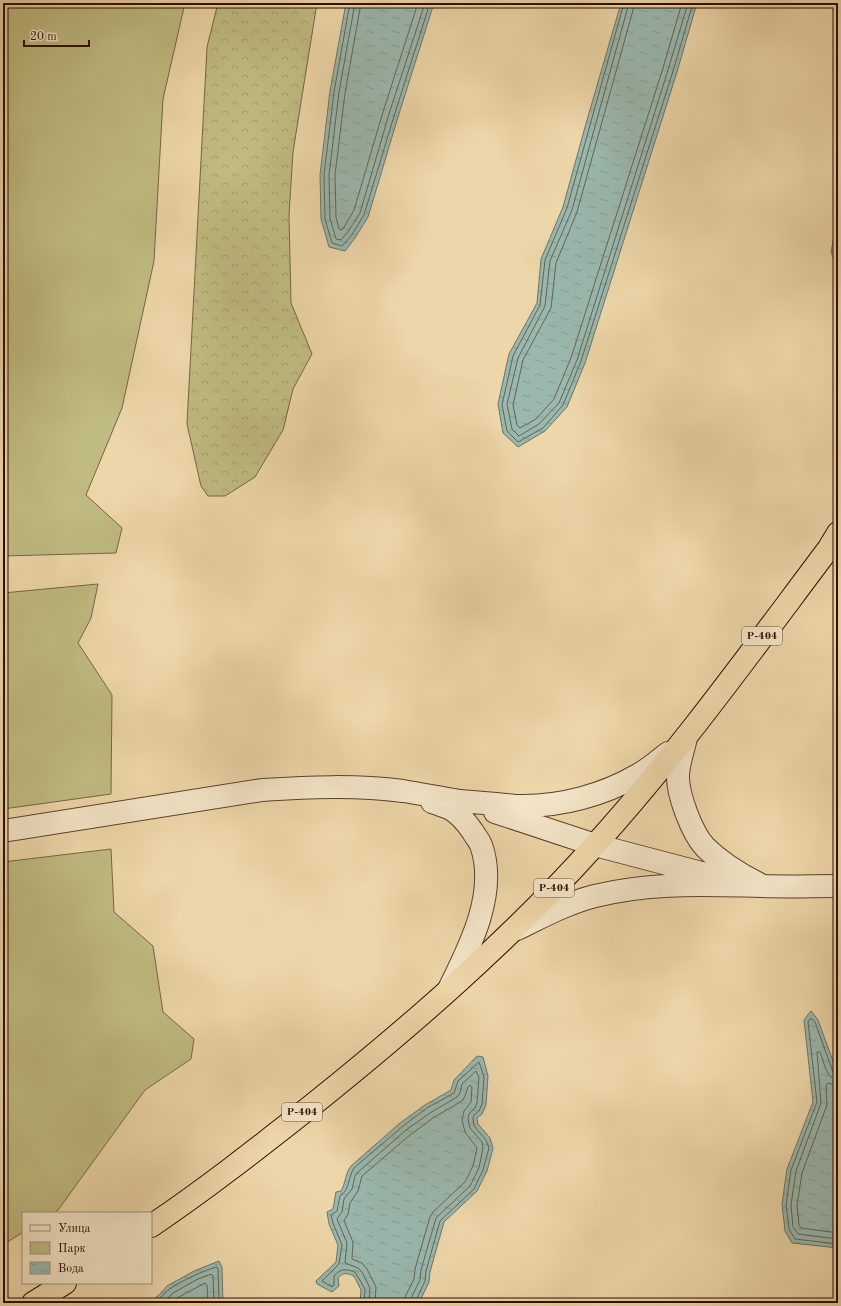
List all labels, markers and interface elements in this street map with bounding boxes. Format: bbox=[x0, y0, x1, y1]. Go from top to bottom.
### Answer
scale bar bbox=[24, 22, 89, 48]
text: 20 m bbox=[30, 31, 57, 43]
road number: Р-404 bbox=[742, 627, 782, 645]
road number: Р-404 bbox=[534, 879, 574, 897]
road number: Р-404 bbox=[282, 1103, 322, 1121]
legend bbox=[22, 1212, 152, 1284]
text: Улица bbox=[58, 1223, 91, 1235]
text: Парк bbox=[58, 1243, 86, 1255]
text: Вода bbox=[58, 1263, 84, 1275]

